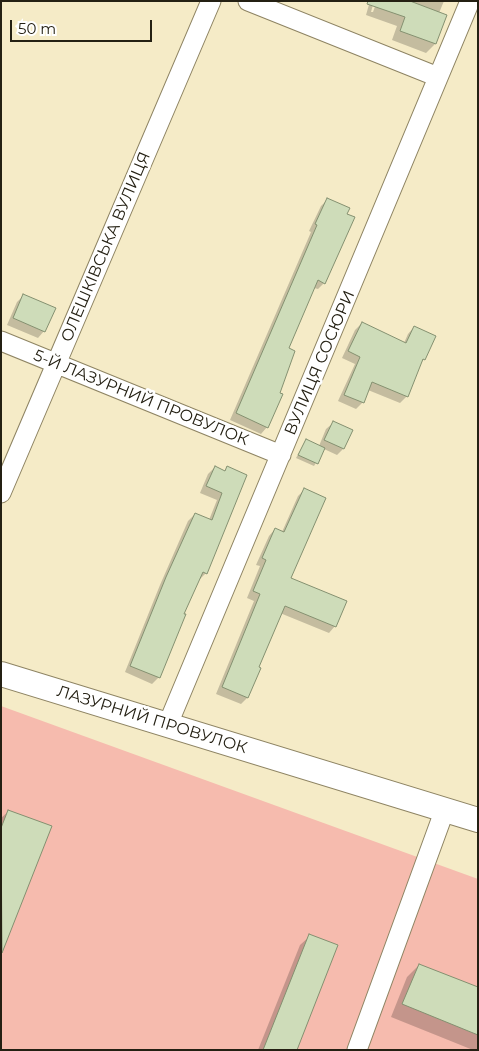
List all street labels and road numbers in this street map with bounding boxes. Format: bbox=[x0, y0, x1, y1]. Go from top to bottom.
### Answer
street label: ОЛЕШКІВСЬКА ВУЛИЦЯ bbox=[57, 149, 155, 345]
street label: ВУЛИЦЯ СОСЮРИ bbox=[281, 288, 359, 438]
street label: 5-Й ЛАЗУРНИЙ ПРОВУЛОК bbox=[31, 346, 251, 450]
street label: ЛАЗУРНИЙ ПРОВУЛОК bbox=[55, 682, 249, 758]

